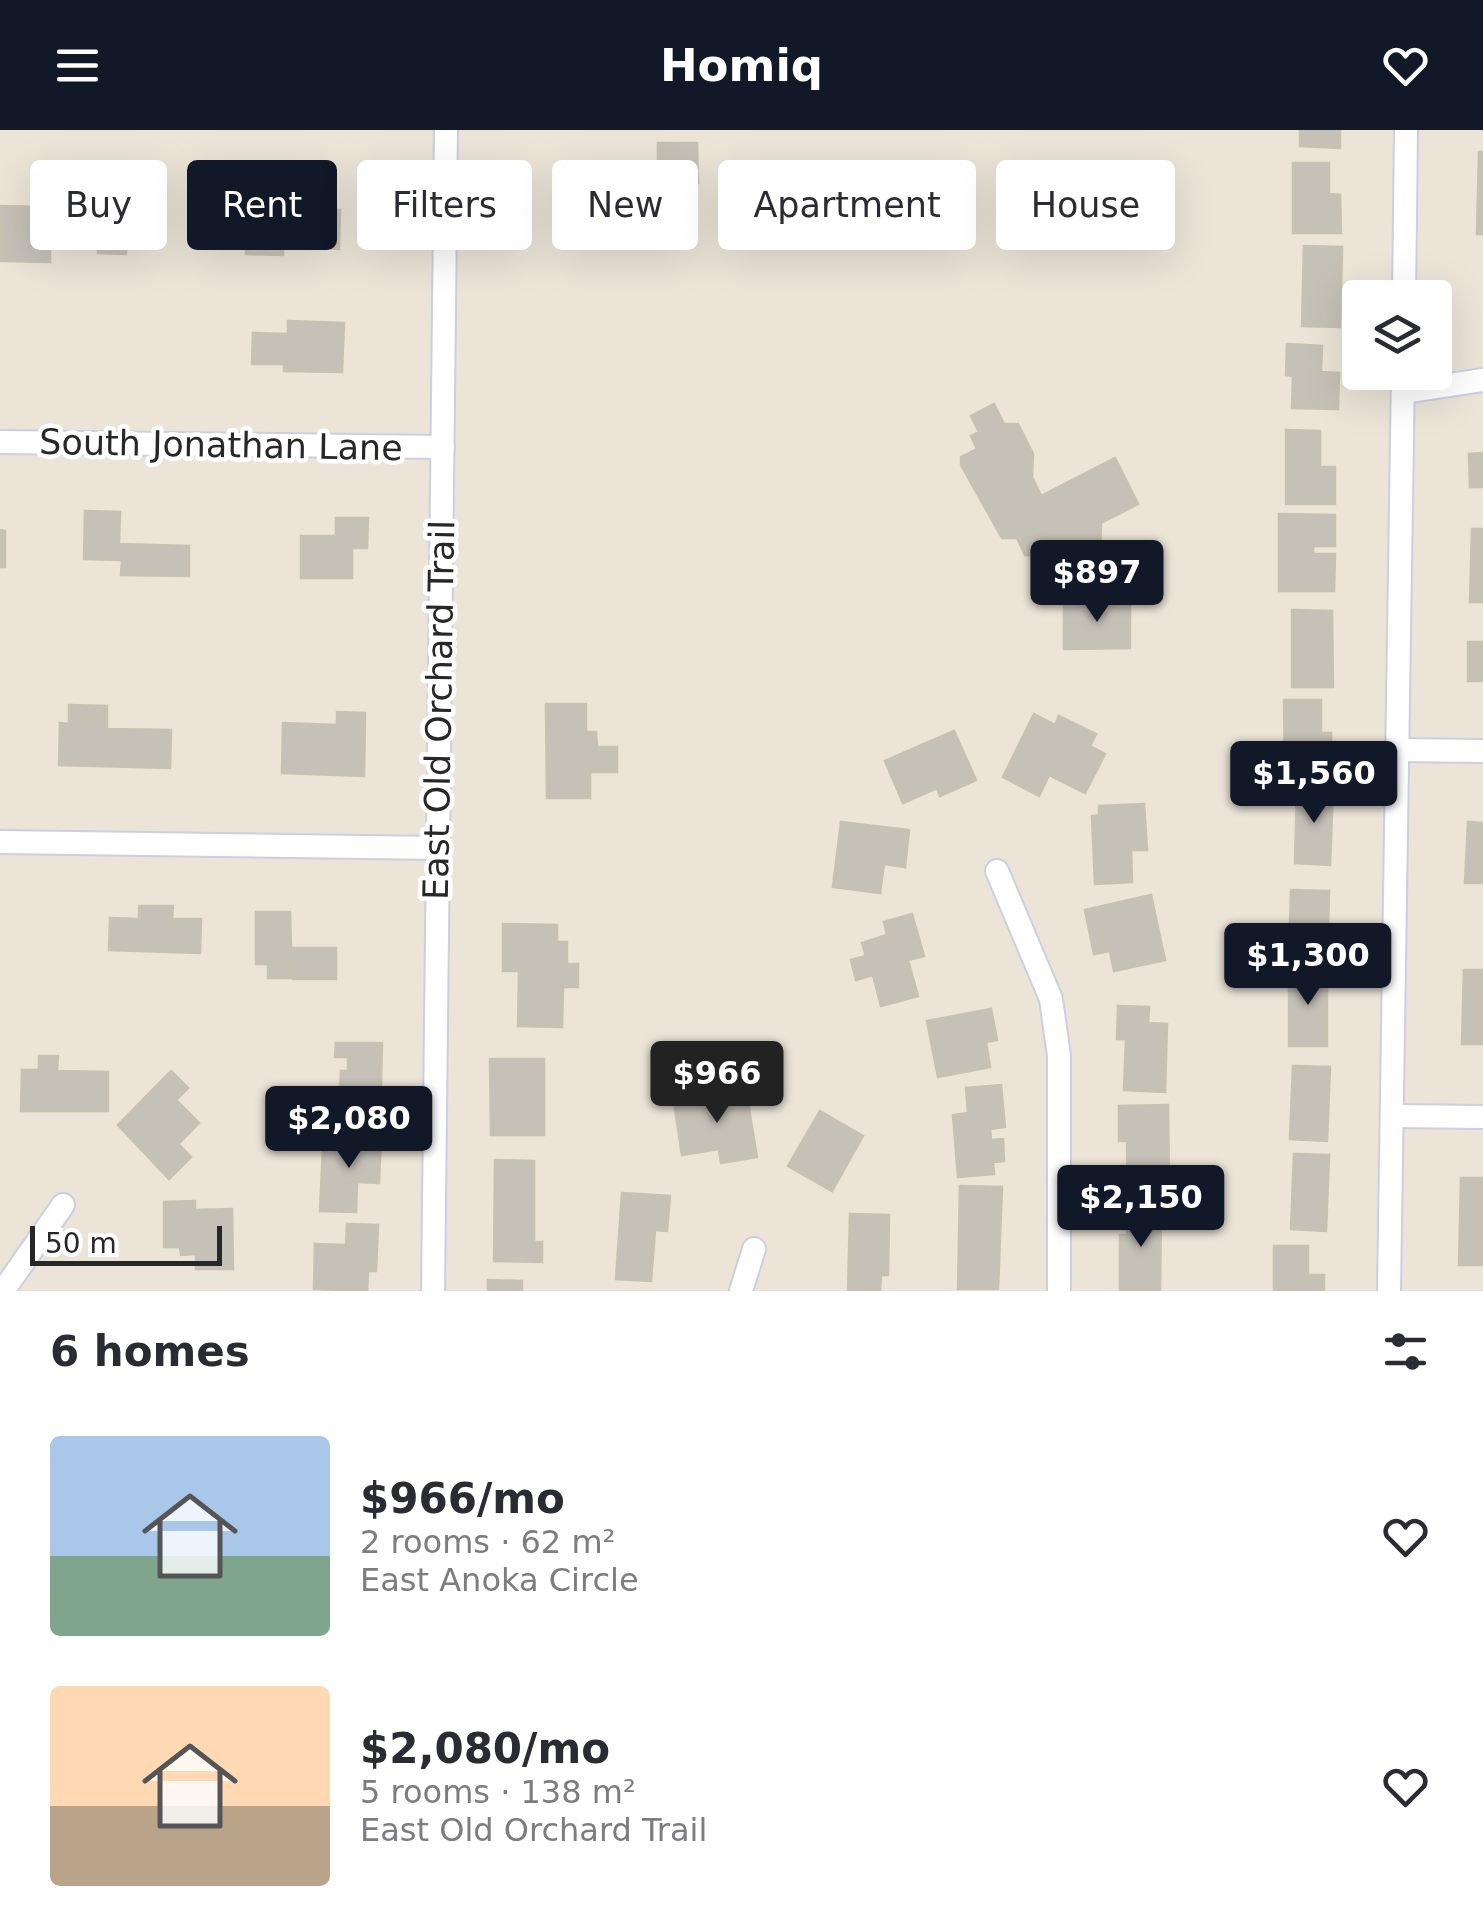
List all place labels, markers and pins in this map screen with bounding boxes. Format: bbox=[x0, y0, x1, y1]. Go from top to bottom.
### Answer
pin: $897 bbox=[1038, 540, 1156, 625]
pin: $1,560 bbox=[1233, 741, 1395, 826]
pin: $1,300 bbox=[1227, 923, 1389, 1008]
pin: $966 bbox=[658, 1041, 776, 1126]
pin: $2,080 bbox=[268, 1086, 430, 1171]
pin: $2,150 bbox=[1060, 1165, 1222, 1250]

